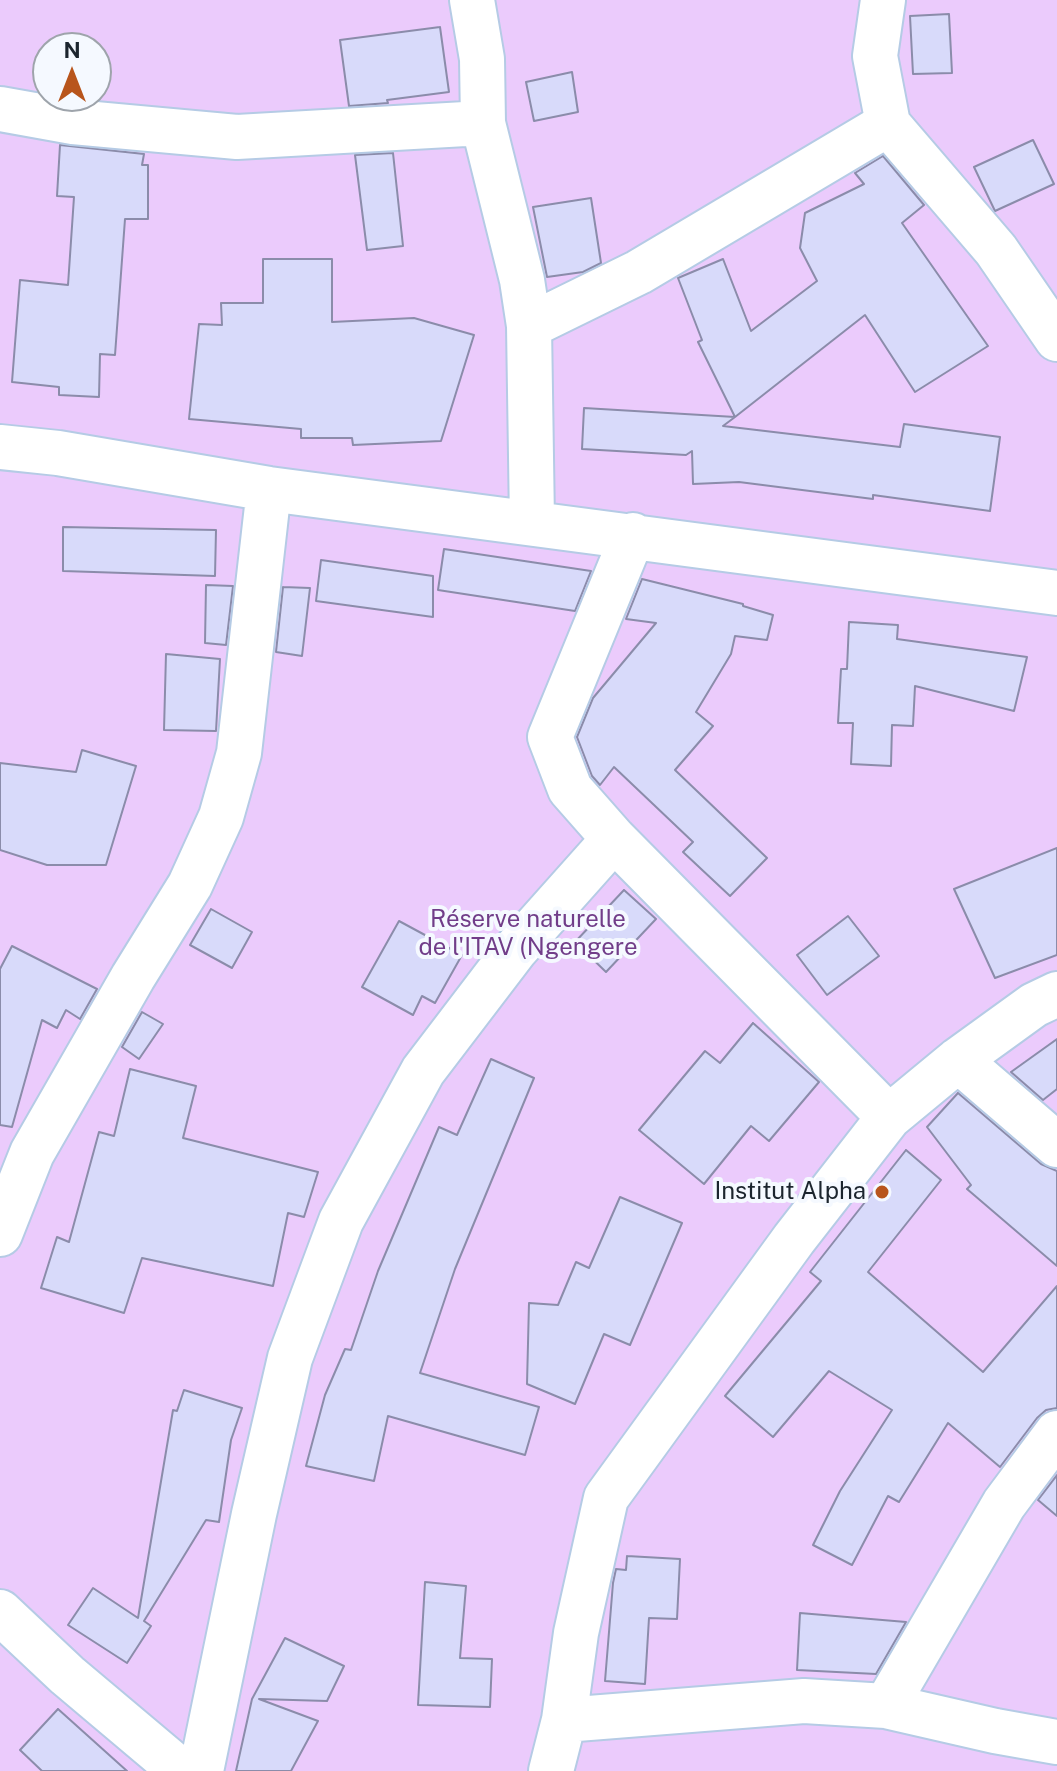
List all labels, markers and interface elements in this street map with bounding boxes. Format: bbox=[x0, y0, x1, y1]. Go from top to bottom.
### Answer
north arrow bbox=[32, 32, 112, 112]
text: N bbox=[63, 37, 81, 63]
park label: Réserve naturelle de l'ITAV (Ngengere bbox=[418, 906, 638, 962]
place label: Institut Alpha bbox=[714, 1178, 866, 1206]
marker: Institut Alpha bbox=[873, 1183, 891, 1201]

